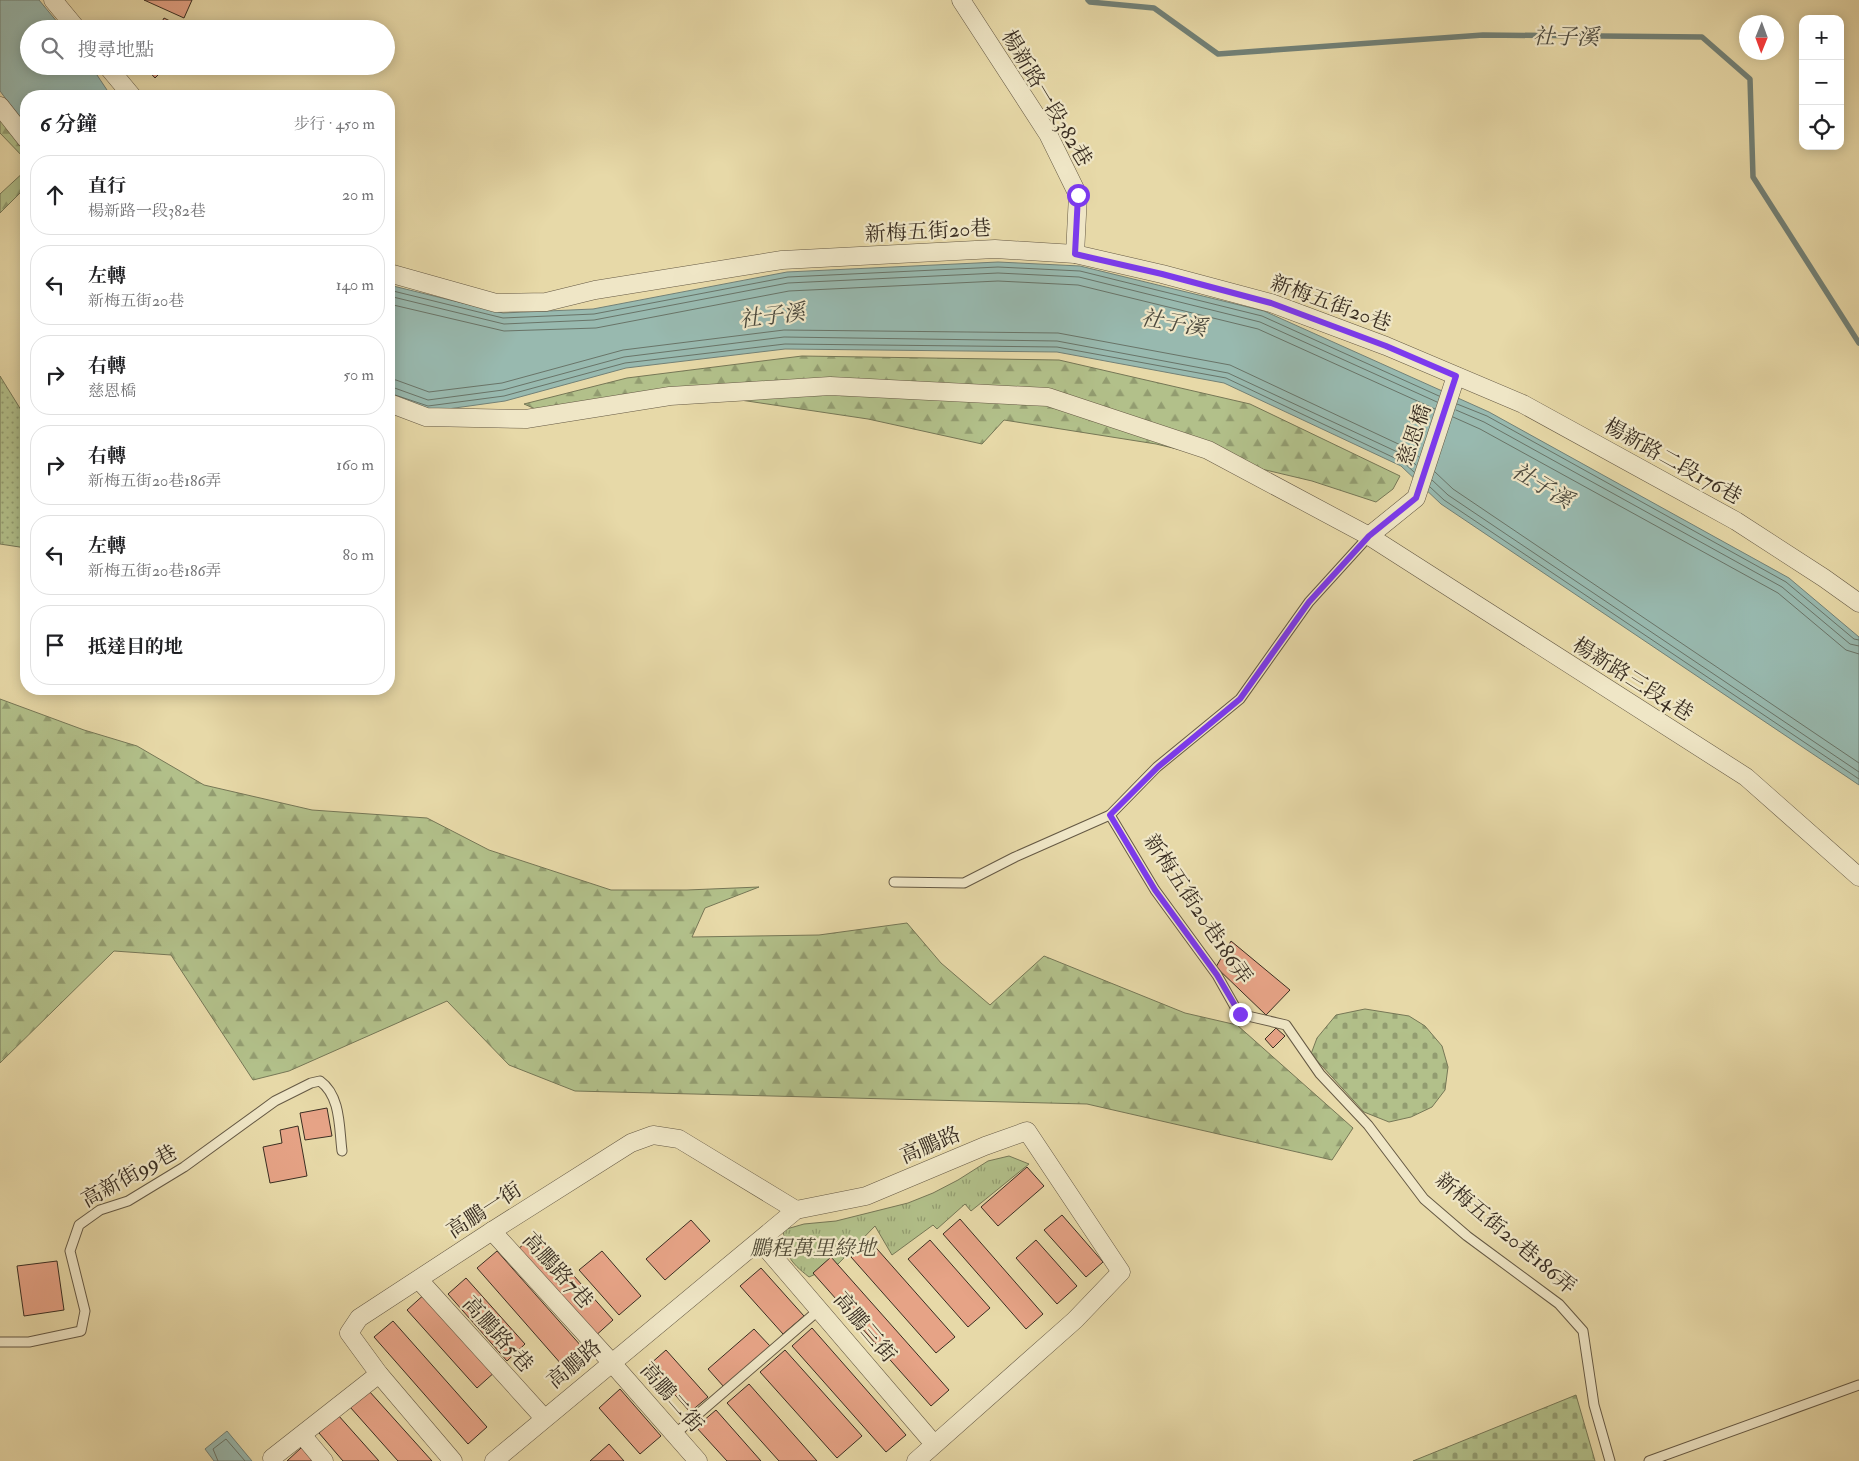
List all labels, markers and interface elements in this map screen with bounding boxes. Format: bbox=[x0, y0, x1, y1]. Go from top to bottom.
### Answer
north arrow bbox=[1739, 15, 1784, 60]
map controls bbox=[1799, 15, 1844, 150]
button: + bbox=[1799, 15, 1844, 60]
search box bbox=[20, 20, 395, 75]
water label: 社子溪 bbox=[1533, 22, 1601, 52]
street label: 楊新路一段382巷 bbox=[995, 25, 1098, 171]
icon: search bbox=[38, 34, 66, 62]
text: 搜尋地點 bbox=[78, 38, 154, 62]
button: − bbox=[1799, 60, 1844, 105]
button: locate bbox=[1799, 105, 1844, 150]
text: 6 分鐘 bbox=[40, 111, 97, 138]
text: 步行 · 450 m bbox=[294, 114, 375, 134]
text: 直行 bbox=[88, 174, 126, 198]
icon: ahead bbox=[41, 181, 69, 209]
route start bbox=[1067, 184, 1090, 207]
text: 20 m bbox=[342, 185, 374, 205]
text: 楊新路一段382巷 bbox=[88, 201, 206, 221]
street label: 新梅五街20巷 bbox=[864, 215, 992, 248]
text: 左轉 bbox=[88, 264, 126, 288]
street label: 新梅五街20巷 bbox=[1267, 269, 1395, 338]
icon: left bbox=[41, 271, 69, 299]
text: 140 m bbox=[336, 275, 374, 295]
text: 新梅五街20巷 bbox=[88, 291, 184, 311]
water label: 社子溪 bbox=[738, 298, 809, 334]
water label: 社子溪 bbox=[1139, 303, 1211, 343]
text: 右轉 bbox=[88, 354, 126, 378]
icon: right bbox=[41, 361, 69, 389]
text: 50 m bbox=[343, 365, 374, 385]
text: 慈恩橋 bbox=[88, 381, 136, 401]
street label: 慈恩橋 bbox=[1391, 401, 1437, 469]
street label: 楊新路二段176巷 bbox=[1599, 412, 1747, 511]
text: 右轉 bbox=[88, 444, 126, 468]
icon: right bbox=[41, 451, 69, 479]
text: 160 m bbox=[336, 455, 374, 475]
water label: 社子溪 bbox=[1507, 457, 1580, 516]
text: 新梅五街20巷186弄 bbox=[88, 471, 222, 491]
text: 左轉 bbox=[88, 534, 126, 558]
icon: left bbox=[41, 541, 69, 569]
text: 80 m bbox=[343, 545, 374, 565]
text: 新梅五街20巷186弄 bbox=[88, 561, 222, 581]
icon: arrive bbox=[41, 631, 69, 659]
street label: 楊新路三段4巷 bbox=[1567, 632, 1698, 727]
text: 抵達目的地 bbox=[88, 635, 183, 659]
street label: 新梅五街20巷186弄 bbox=[1137, 829, 1258, 990]
route end bbox=[1229, 1003, 1252, 1026]
street label: 高鵬路 bbox=[896, 1121, 964, 1170]
street label: 高新街99巷 bbox=[77, 1139, 182, 1214]
street label: 新梅五街20巷186弄 bbox=[1430, 1167, 1582, 1300]
street label: 高鵬一街 bbox=[442, 1176, 527, 1245]
street label: 高鵬路7巷 bbox=[516, 1227, 599, 1314]
park label: 鵬程萬里綠地 bbox=[750, 1235, 878, 1262]
street label: 高鵬三街 bbox=[827, 1286, 902, 1368]
street label: 高鵬路5巷 bbox=[456, 1291, 539, 1378]
street label: 高鵬路 bbox=[542, 1334, 607, 1395]
street label: 高鵬二街 bbox=[634, 1357, 709, 1438]

